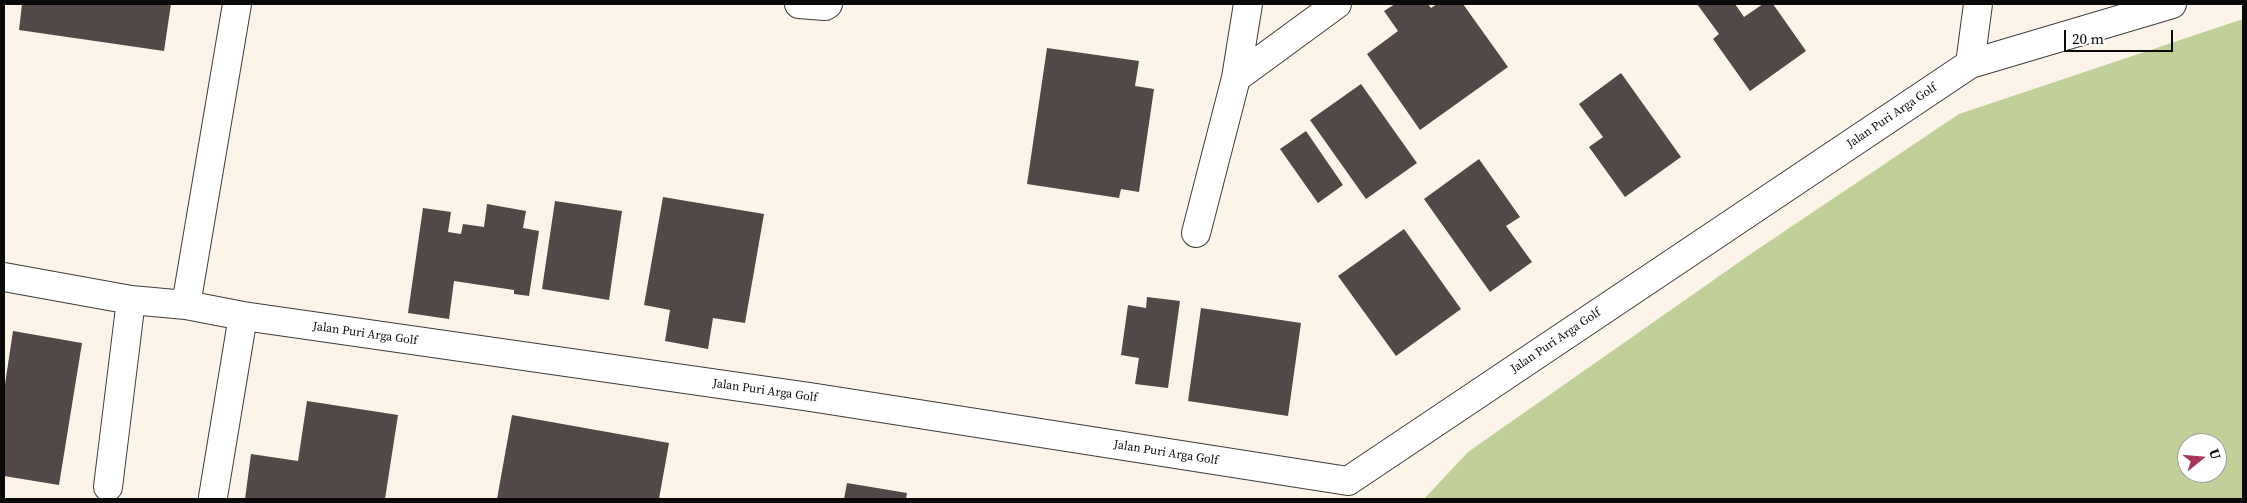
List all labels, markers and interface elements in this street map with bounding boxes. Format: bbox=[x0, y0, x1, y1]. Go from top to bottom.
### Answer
scale bar bbox=[2067, 20, 2176, 52]
text: 20 m bbox=[2072, 28, 2104, 49]
street label: Jalan Puri Arga Golf bbox=[1844, 80, 1940, 152]
street label: Jalan Puri Arga Golf bbox=[1508, 305, 1604, 377]
street label: Jalan Puri Arga Golf bbox=[312, 320, 418, 348]
street label: Jalan Puri Arga Golf bbox=[712, 377, 818, 405]
north arrow bbox=[2177, 433, 2227, 483]
street label: Jalan Puri Arga Golf bbox=[1113, 438, 1219, 468]
text: U bbox=[2204, 446, 2226, 462]

